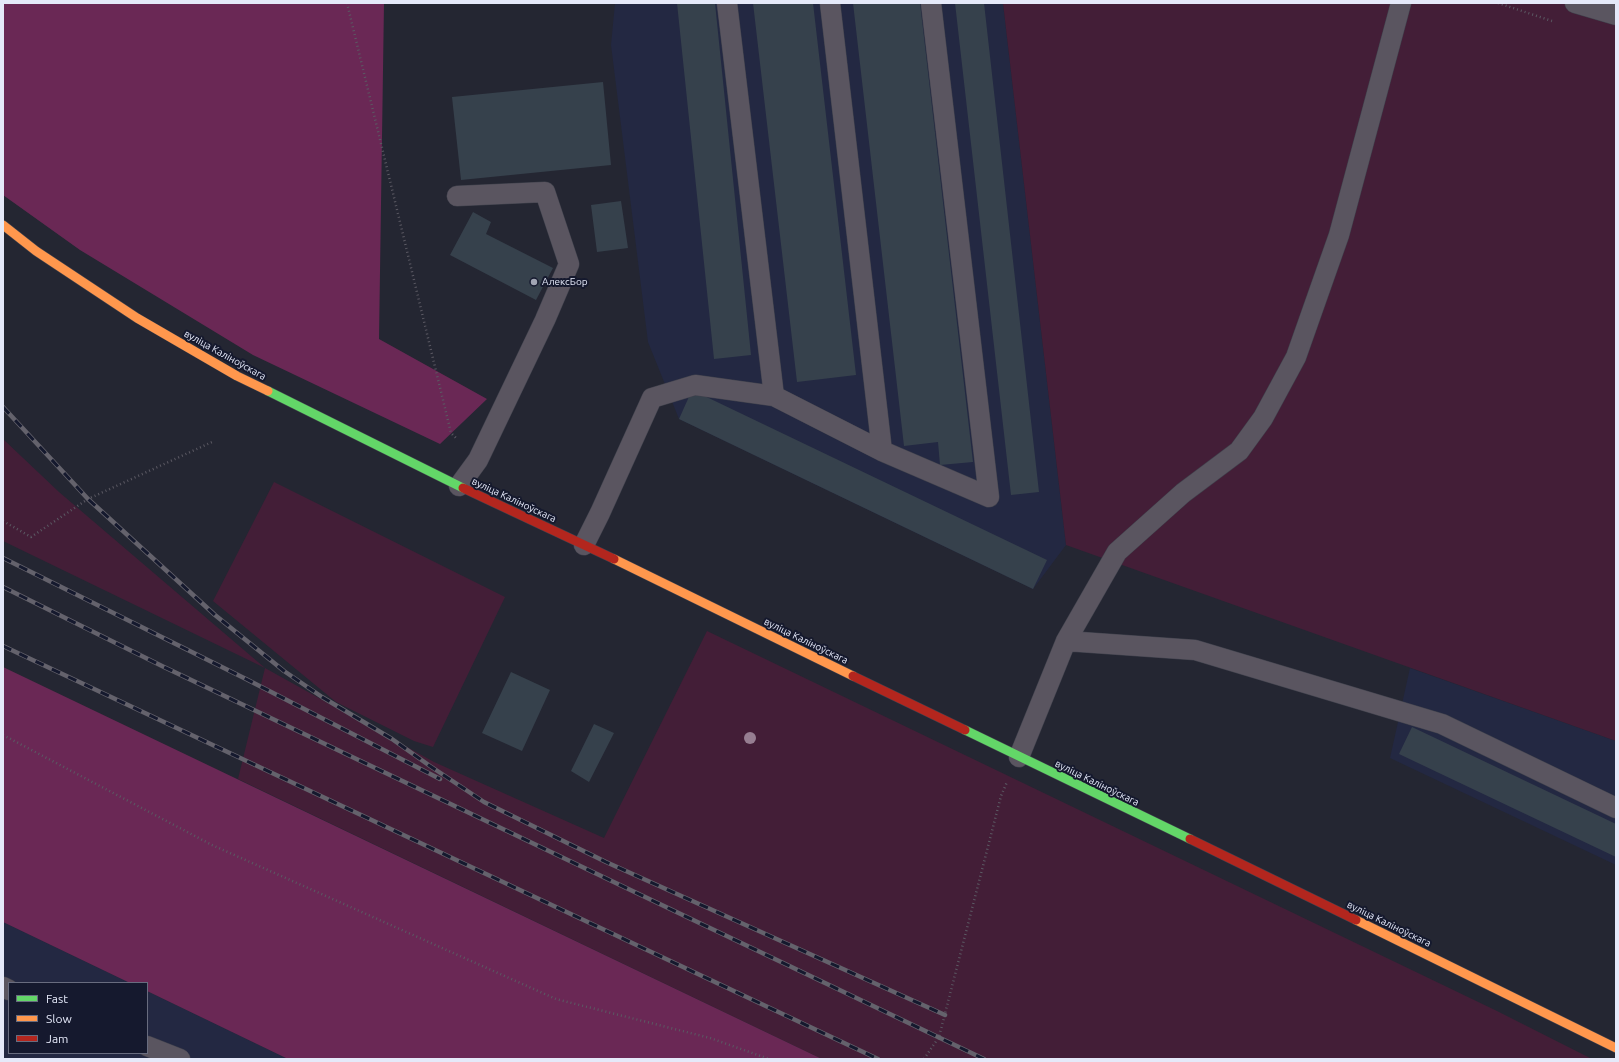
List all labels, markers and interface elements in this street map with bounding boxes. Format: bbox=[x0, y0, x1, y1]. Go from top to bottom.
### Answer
place label: АлексБор bbox=[542, 276, 588, 288]
marker: АлексБор bbox=[529, 277, 539, 287]
street label: вуліца Каліноўскага bbox=[182, 327, 268, 383]
street label: вуліца Каліноўскага bbox=[470, 475, 558, 525]
street label: вуліца Каліноўскага bbox=[762, 615, 850, 667]
street label: вуліца Каліноўскага bbox=[1053, 757, 1141, 809]
street label: вуліца Каліноўскага bbox=[1345, 898, 1433, 950]
legend bbox=[8, 982, 148, 1054]
text: Fast bbox=[46, 992, 68, 1005]
text: Slow bbox=[46, 1012, 72, 1025]
text: Jam bbox=[46, 1032, 68, 1045]

